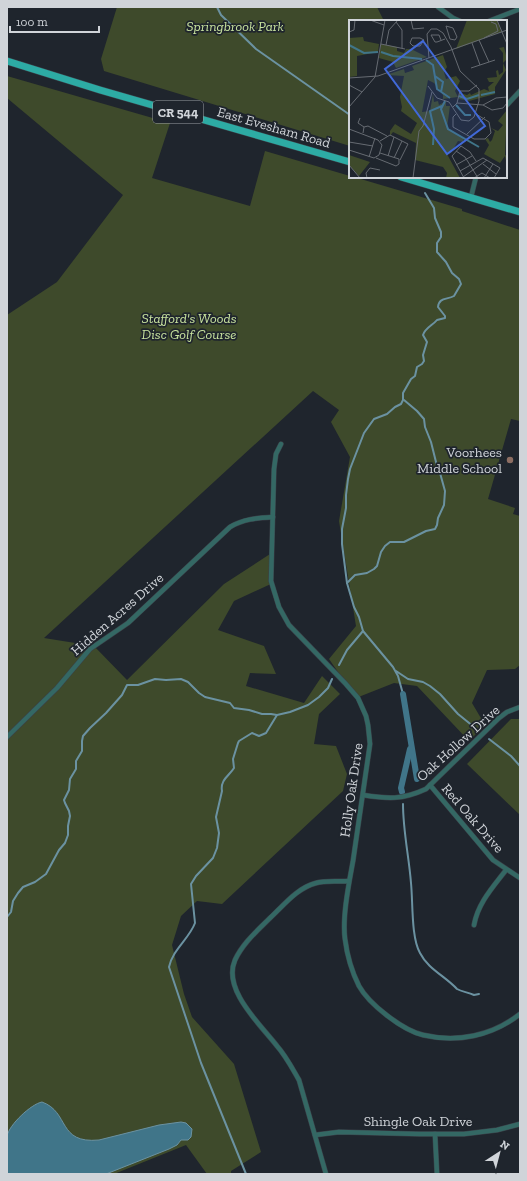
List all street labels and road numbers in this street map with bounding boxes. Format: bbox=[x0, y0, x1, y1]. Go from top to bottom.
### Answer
road number: CR 544 bbox=[153, 101, 203, 123]
street label: East Evesham Road bbox=[215, 103, 333, 152]
street label: Hidden Acres Drive bbox=[67, 569, 167, 659]
street label: Oak Hollow Drive bbox=[413, 701, 504, 785]
street label: Holly Oak Drive bbox=[336, 741, 367, 838]
street label: Red Oak Drive bbox=[438, 780, 508, 857]
street label: Shingle Oak Drive bbox=[364, 1113, 473, 1130]

